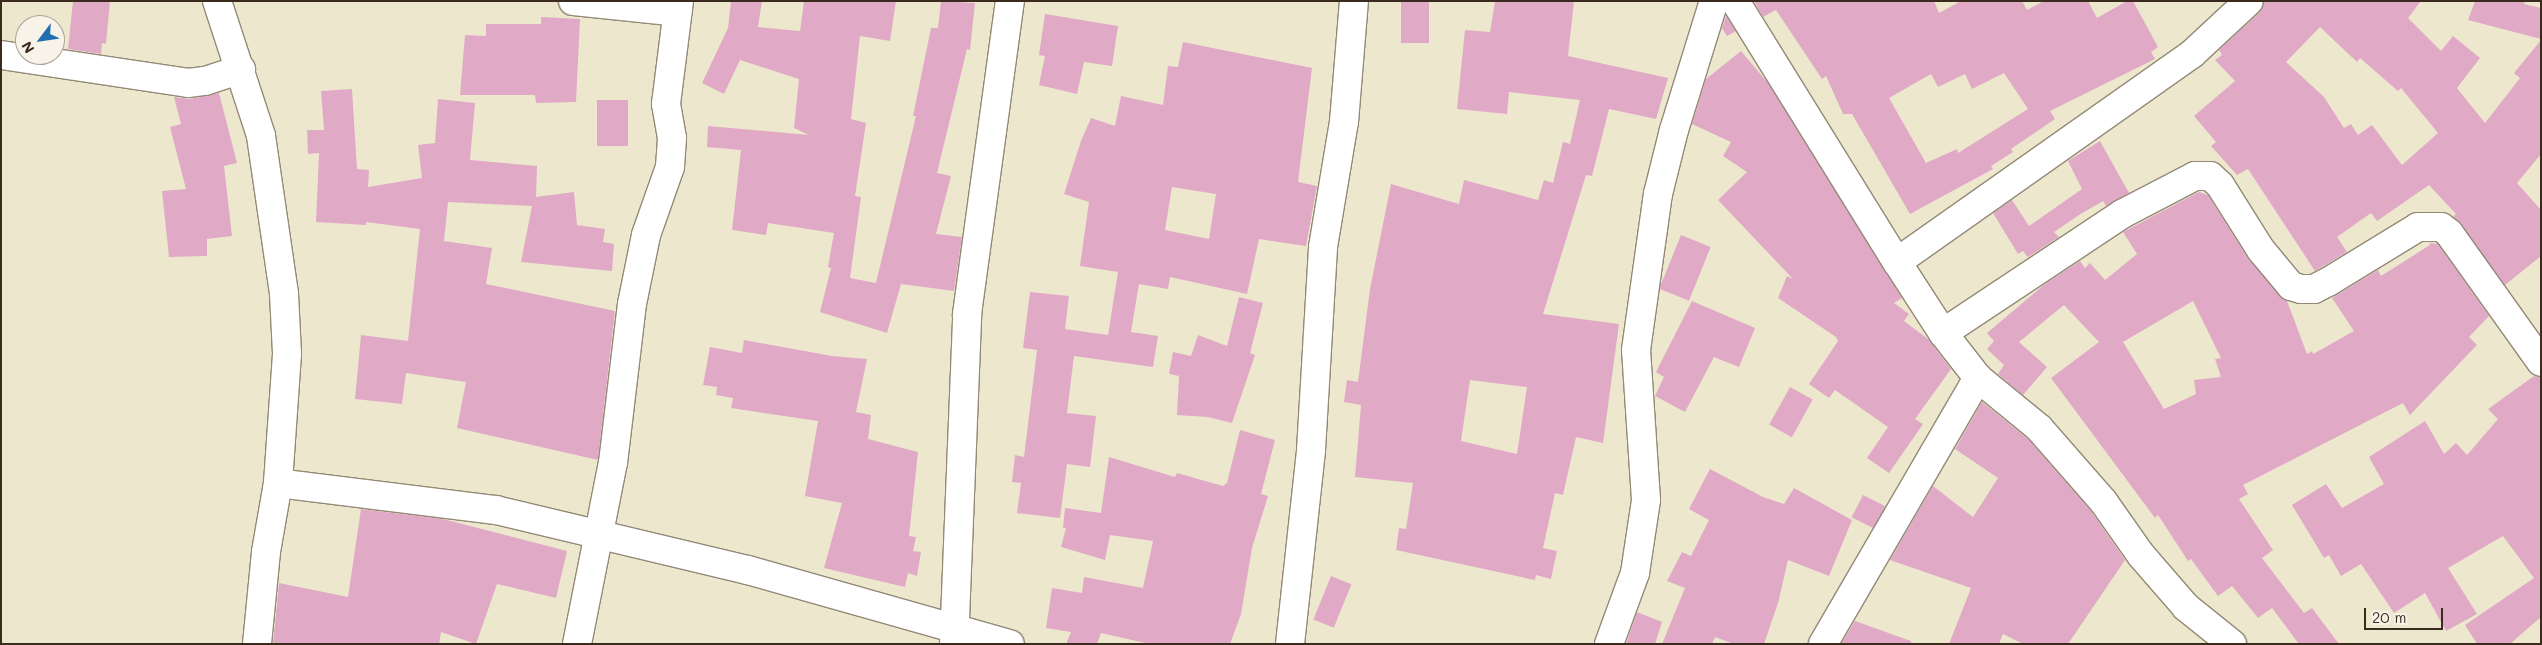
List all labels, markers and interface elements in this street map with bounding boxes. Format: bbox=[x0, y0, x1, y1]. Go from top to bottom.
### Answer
north arrow bbox=[15, 15, 65, 65]
text: N bbox=[17, 38, 38, 57]
scale bar bbox=[2367, 598, 2446, 630]
text: 20 m bbox=[2372, 607, 2406, 627]

